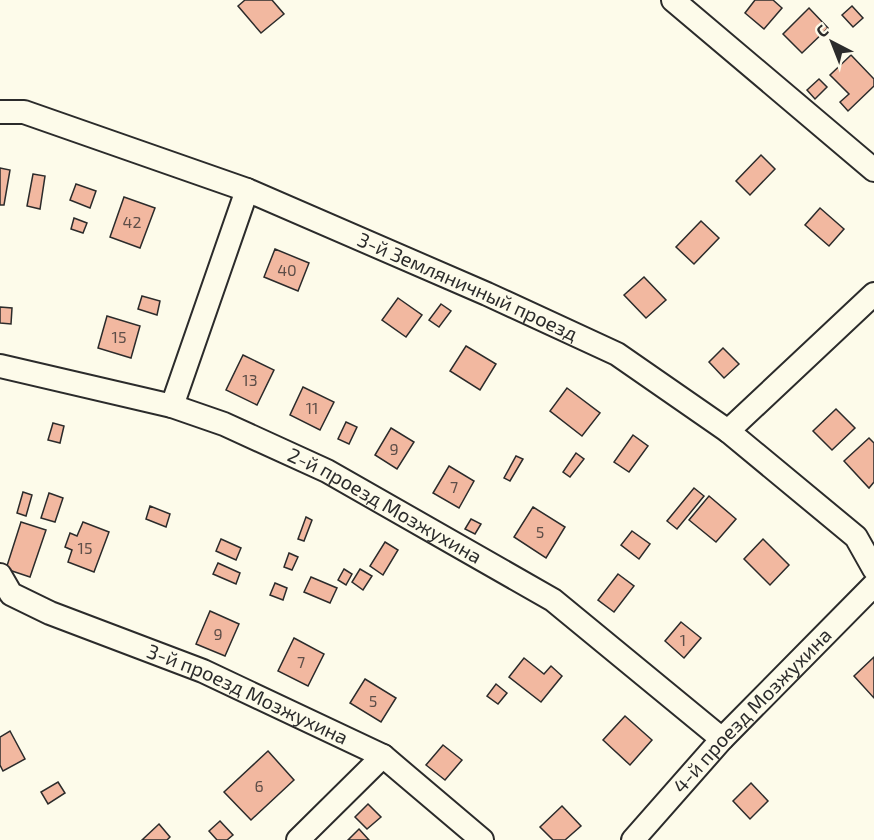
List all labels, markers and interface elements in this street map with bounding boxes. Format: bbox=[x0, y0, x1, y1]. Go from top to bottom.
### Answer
north arrow bbox=[802, 12, 862, 72]
text: С bbox=[812, 20, 831, 41]
house number: 42 bbox=[123, 212, 141, 231]
street label: 3-й Земляничный проезд bbox=[354, 226, 582, 345]
house number: 40 bbox=[277, 260, 297, 279]
house number: 15 bbox=[112, 327, 126, 346]
house number: 13 bbox=[242, 370, 258, 389]
house number: 11 bbox=[306, 398, 318, 417]
house number: 9 bbox=[389, 439, 399, 458]
street label: 2-й проезд Мозжухина bbox=[284, 442, 487, 568]
house number: 7 bbox=[450, 477, 458, 496]
house number: 5 bbox=[536, 522, 544, 541]
house number: 15 bbox=[78, 538, 92, 557]
street label: 4-й проезд Мозжухина bbox=[667, 622, 836, 797]
house number: 9 bbox=[213, 624, 223, 643]
house number: 1 bbox=[680, 630, 686, 649]
street label: 3-й проезд Мозжухина bbox=[144, 638, 352, 749]
house number: 7 bbox=[297, 652, 305, 671]
house number: 5 bbox=[369, 691, 377, 710]
house number: 6 bbox=[254, 776, 264, 795]

